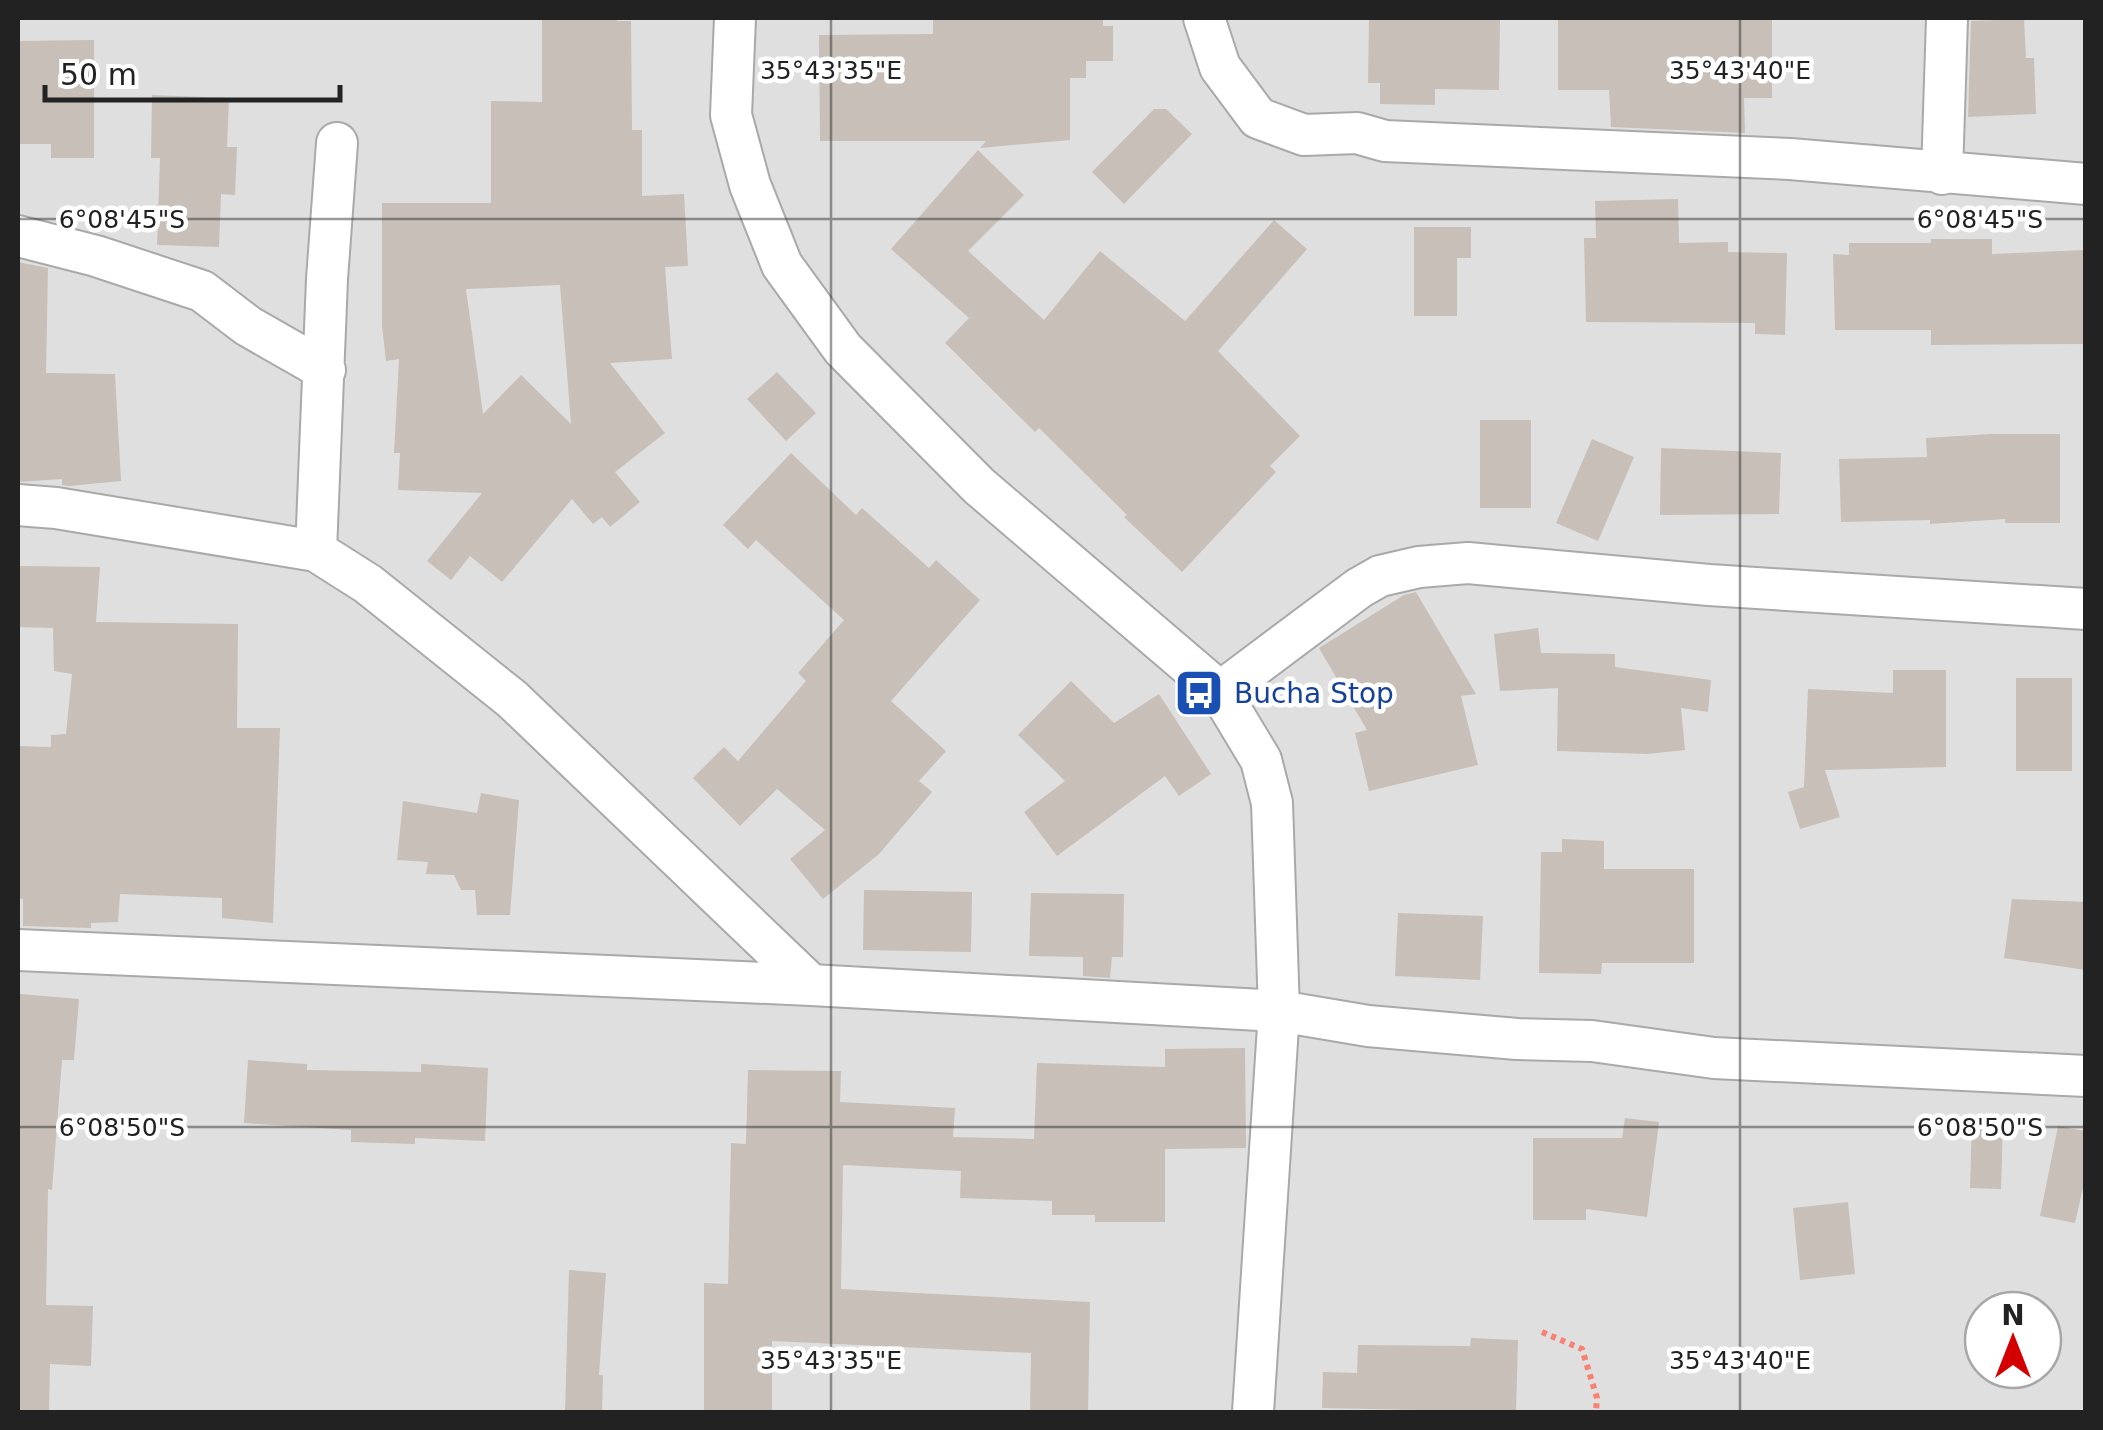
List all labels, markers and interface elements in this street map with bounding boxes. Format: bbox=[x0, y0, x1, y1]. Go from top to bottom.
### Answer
scale bar bbox=[45, 40, 340, 102]
text: 35°43'35"E bbox=[760, 56, 902, 85]
text: 35°43'40"E bbox=[1669, 56, 1811, 85]
text: 50 m bbox=[60, 57, 137, 92]
text: 6°08'45"S bbox=[59, 205, 185, 234]
text: 6°08'45"S bbox=[1917, 205, 2043, 234]
bus stop icon: Bucha Stop bbox=[1173, 667, 1225, 719]
place label: Bucha Stop bbox=[1234, 677, 1394, 710]
text: 6°08'50"S bbox=[59, 1113, 185, 1142]
text: 6°08'50"S bbox=[1917, 1113, 2043, 1142]
north arrow bbox=[1963, 1290, 2063, 1390]
text: N bbox=[2001, 1299, 2025, 1332]
text: 35°43'35"E bbox=[760, 1346, 902, 1375]
text: 35°43'40"E bbox=[1669, 1346, 1811, 1375]

